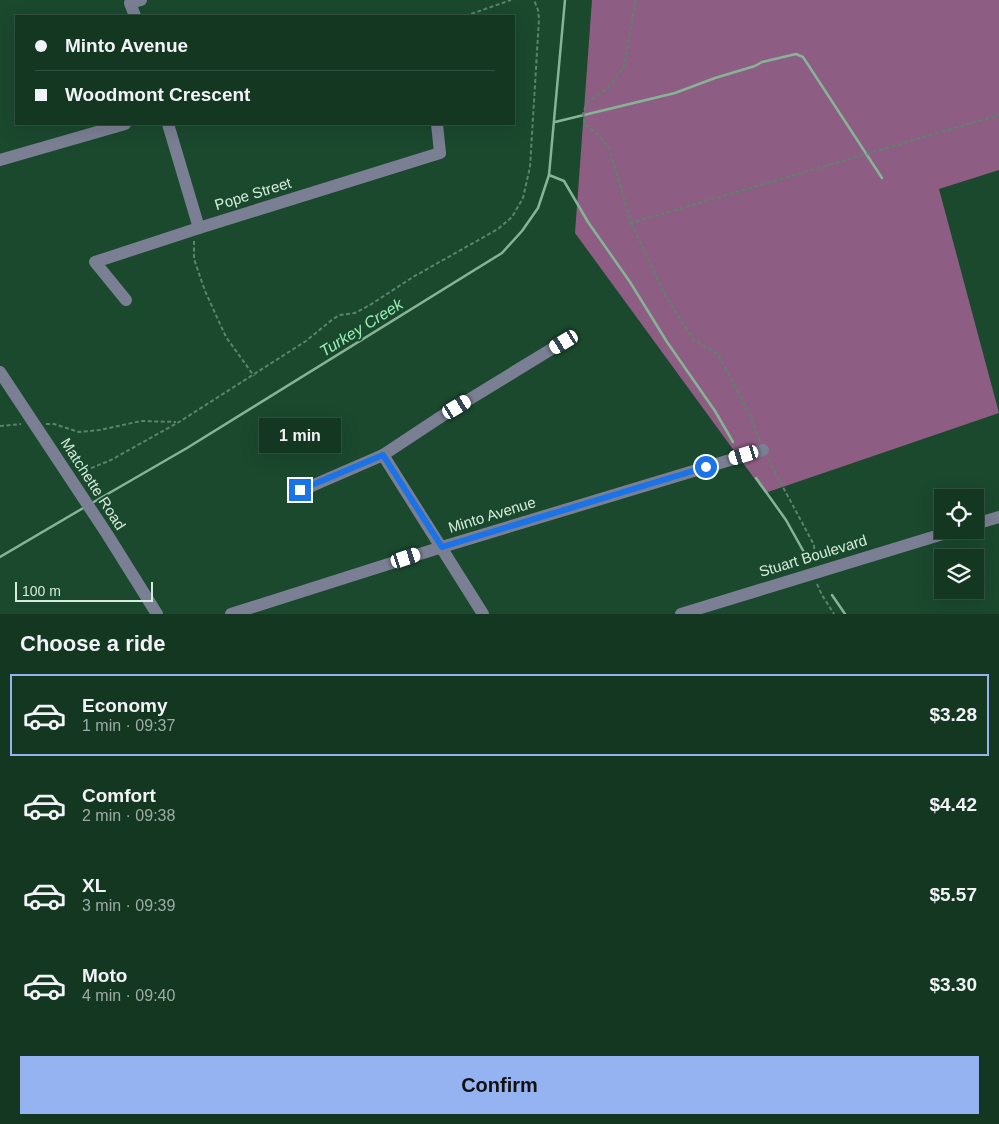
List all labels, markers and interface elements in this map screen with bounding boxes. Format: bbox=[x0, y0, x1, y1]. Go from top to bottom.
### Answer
text: Minto Avenue bbox=[65, 35, 188, 56]
text: Woodmont Crescent bbox=[65, 84, 250, 105]
street label: Pope Street bbox=[212, 174, 294, 213]
water label: Turkey Creek bbox=[317, 295, 407, 360]
car bbox=[547, 328, 580, 356]
car bbox=[440, 393, 473, 421]
callout: 1 min bbox=[259, 418, 341, 452]
text: 1 min bbox=[279, 427, 321, 444]
street label: Matchette Road bbox=[57, 435, 129, 533]
car bbox=[727, 443, 760, 467]
route start bbox=[695, 456, 717, 478]
route end bbox=[289, 479, 311, 501]
map controls bbox=[934, 489, 984, 599]
button: locate bbox=[934, 489, 984, 539]
street label: Minto Avenue bbox=[446, 493, 538, 536]
street label: Stuart Boulevard bbox=[757, 531, 869, 580]
car bbox=[389, 546, 422, 570]
button: layers bbox=[934, 549, 984, 599]
scale bar bbox=[15, 579, 152, 602]
text: 100 m bbox=[22, 583, 61, 599]
text: Choose a ride bbox=[20, 631, 165, 656]
icon: car bbox=[22, 693, 67, 738]
text: Economy bbox=[82, 695, 168, 716]
text: $3.28 bbox=[929, 704, 977, 725]
text: 1 min · 09:37 bbox=[82, 717, 175, 734]
icon: car bbox=[22, 783, 67, 828]
text: Comfort bbox=[82, 785, 156, 806]
text: $4.42 bbox=[929, 794, 977, 815]
text: 2 min · 09:38 bbox=[82, 807, 175, 824]
icon: car bbox=[22, 873, 67, 918]
text: XL bbox=[82, 875, 106, 896]
text: $5.57 bbox=[929, 884, 977, 905]
text: 3 min · 09:39 bbox=[82, 897, 175, 914]
icon: car bbox=[22, 963, 67, 1008]
text: Moto bbox=[82, 965, 127, 986]
text: $3.30 bbox=[929, 974, 977, 995]
text: 4 min · 09:40 bbox=[82, 987, 175, 1004]
button: Confirm bbox=[20, 1056, 979, 1114]

